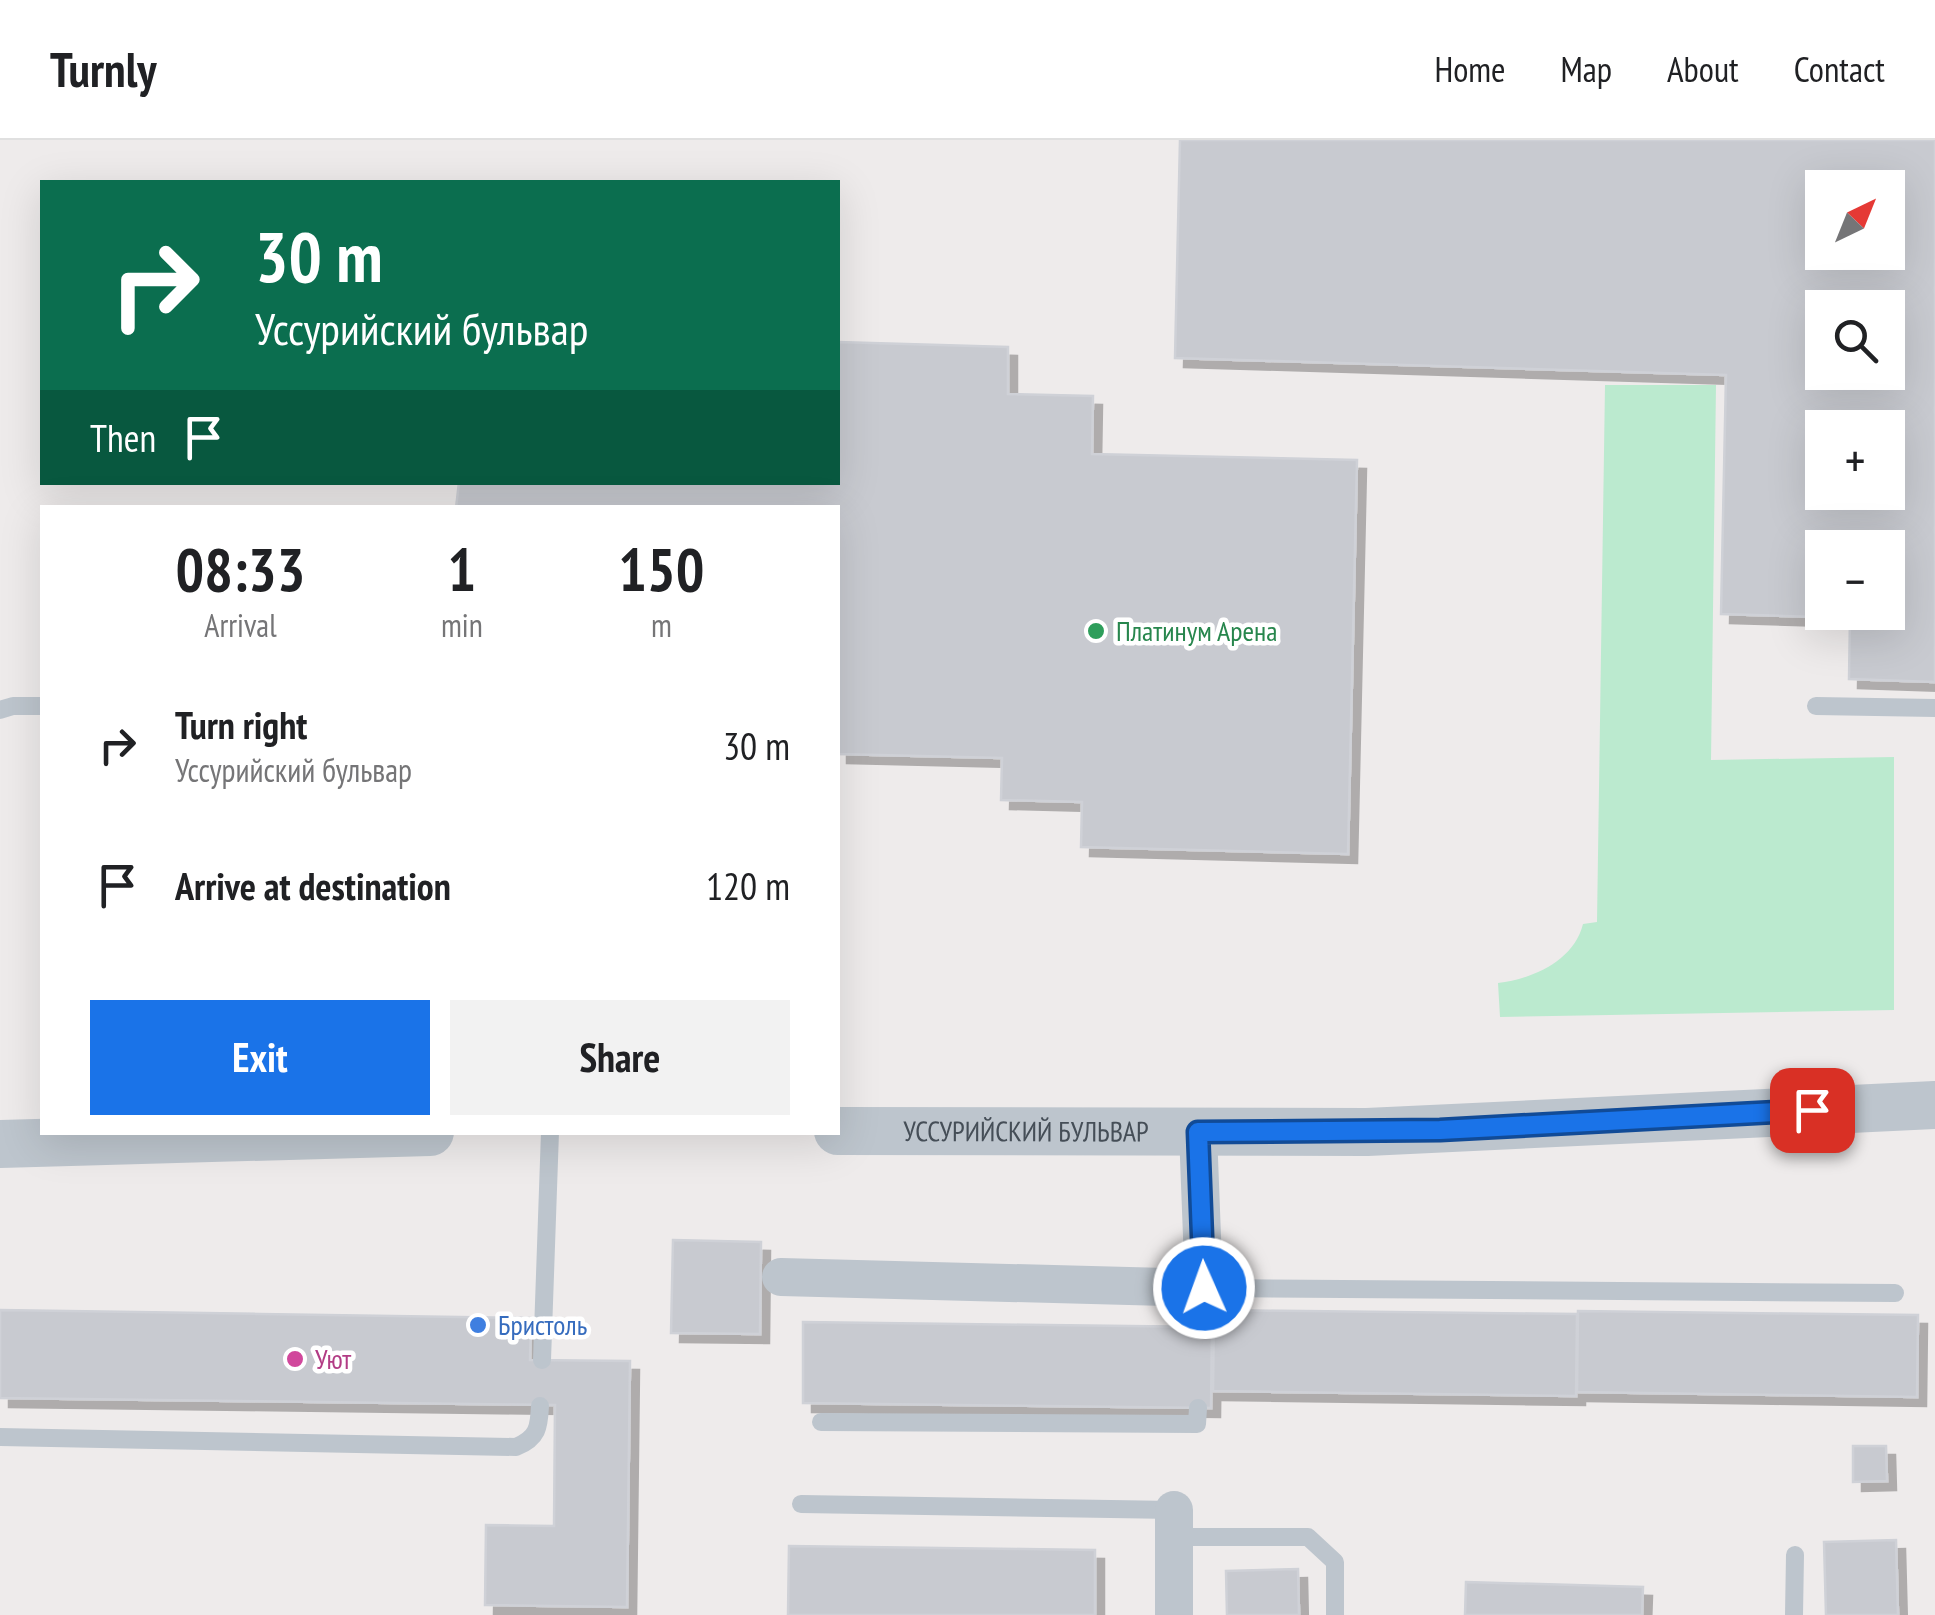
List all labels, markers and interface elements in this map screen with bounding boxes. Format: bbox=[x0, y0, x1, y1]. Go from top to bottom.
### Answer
text: Turnly bbox=[50, 38, 157, 100]
text: Home bbox=[1434, 46, 1506, 92]
text: Map bbox=[1561, 46, 1612, 92]
text: About bbox=[1667, 46, 1739, 92]
text: Contact bbox=[1794, 46, 1885, 92]
north arrow bbox=[1805, 170, 1905, 270]
map controls bbox=[1805, 170, 1905, 630]
text: 30 m bbox=[255, 211, 383, 301]
icon: right bbox=[90, 220, 220, 350]
button: search bbox=[1805, 290, 1905, 390]
text: Уссурийский бульвар bbox=[255, 299, 588, 357]
icon: arrive bbox=[176, 410, 231, 465]
button: + bbox=[1805, 410, 1905, 510]
text: Then bbox=[90, 413, 156, 462]
text: 08:33 bbox=[176, 530, 305, 608]
text: 1 bbox=[448, 530, 476, 608]
text: 150 bbox=[618, 530, 704, 608]
button: − bbox=[1805, 530, 1905, 630]
text: Arrival bbox=[204, 604, 277, 646]
text: min bbox=[441, 604, 483, 646]
text: m bbox=[651, 604, 672, 646]
place label: Платинум Арена bbox=[1116, 612, 1277, 649]
marker: Платинум Арена bbox=[1085, 620, 1107, 642]
text: Turn right bbox=[175, 700, 307, 749]
icon: right bbox=[90, 718, 145, 773]
text: 30 m bbox=[723, 721, 790, 770]
text: Уссурийский бульвар bbox=[175, 749, 412, 791]
icon: arrive bbox=[90, 858, 145, 913]
text: Arrive at destination bbox=[175, 861, 451, 910]
text: 120 m bbox=[706, 861, 790, 910]
button: Exit bbox=[90, 1000, 430, 1115]
button: Share bbox=[450, 1000, 790, 1115]
pin bbox=[1770, 1068, 1855, 1153]
icon: arrive bbox=[1785, 1083, 1840, 1138]
street label: УССУРИЙСКИЙ БУЛЬВАР bbox=[903, 1112, 1149, 1150]
position arrow bbox=[1152, 1236, 1256, 1340]
place label: Бристоль bbox=[498, 1306, 587, 1343]
marker: Бристоль bbox=[467, 1314, 489, 1336]
place label: Уют bbox=[315, 1340, 351, 1377]
marker: Уют bbox=[284, 1348, 306, 1370]

